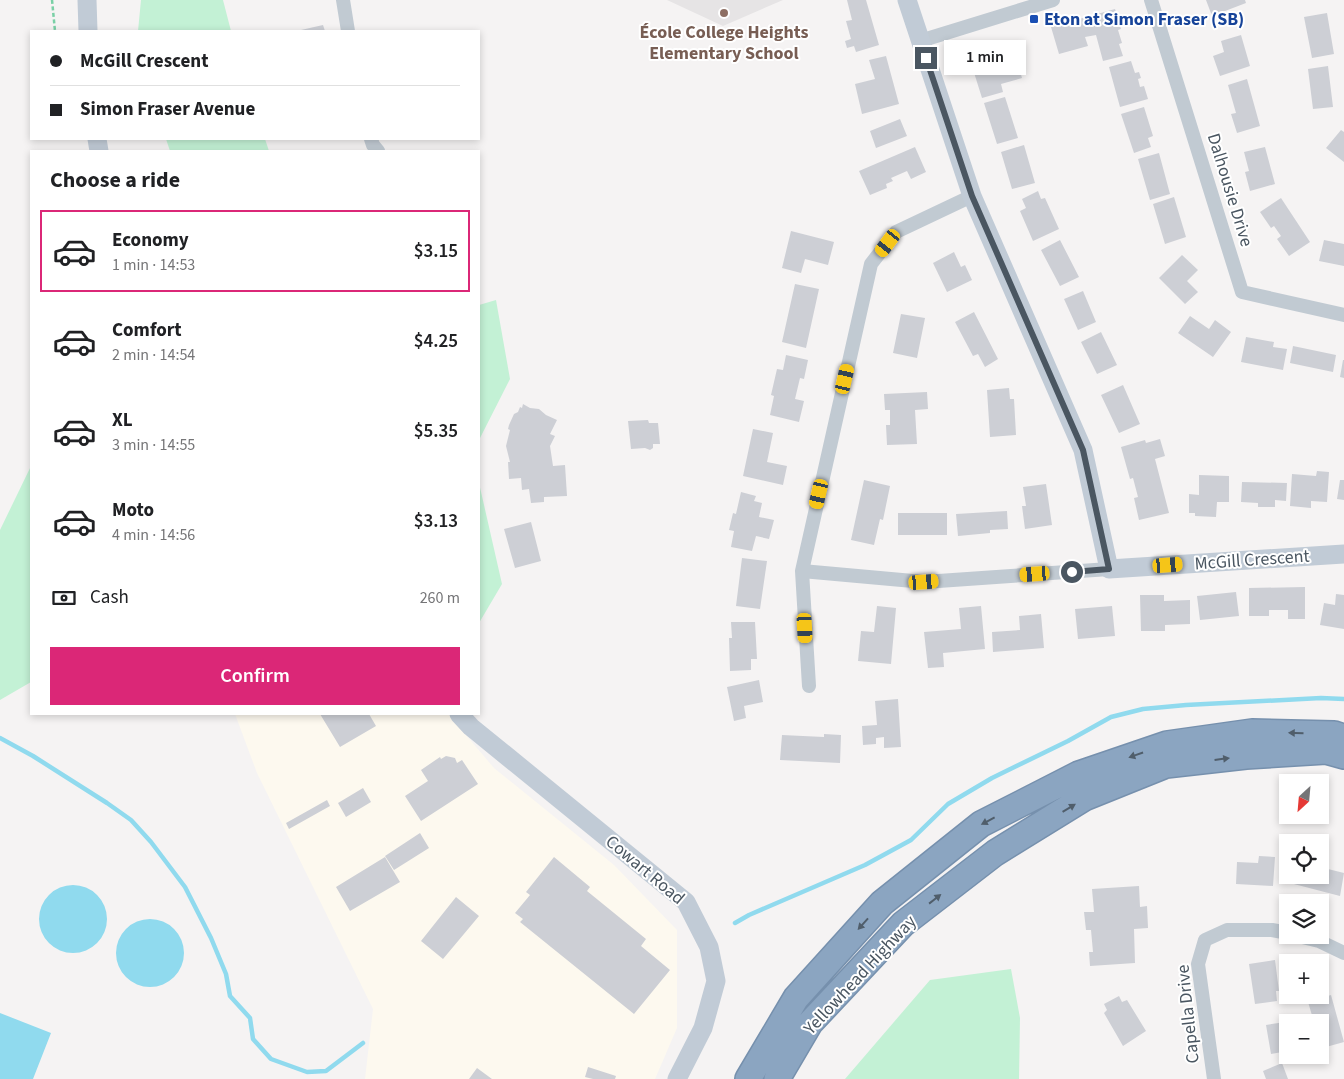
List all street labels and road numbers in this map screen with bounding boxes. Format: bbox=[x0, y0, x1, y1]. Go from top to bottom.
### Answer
street label: Dalhousie Drive bbox=[1201, 130, 1259, 250]
street label: McGill Crescent bbox=[1194, 544, 1310, 576]
street label: Cowart Road bbox=[600, 829, 690, 911]
street label: Yellowhead Highway bbox=[797, 909, 922, 1041]
street label: Capella Drive bbox=[1170, 963, 1206, 1065]

